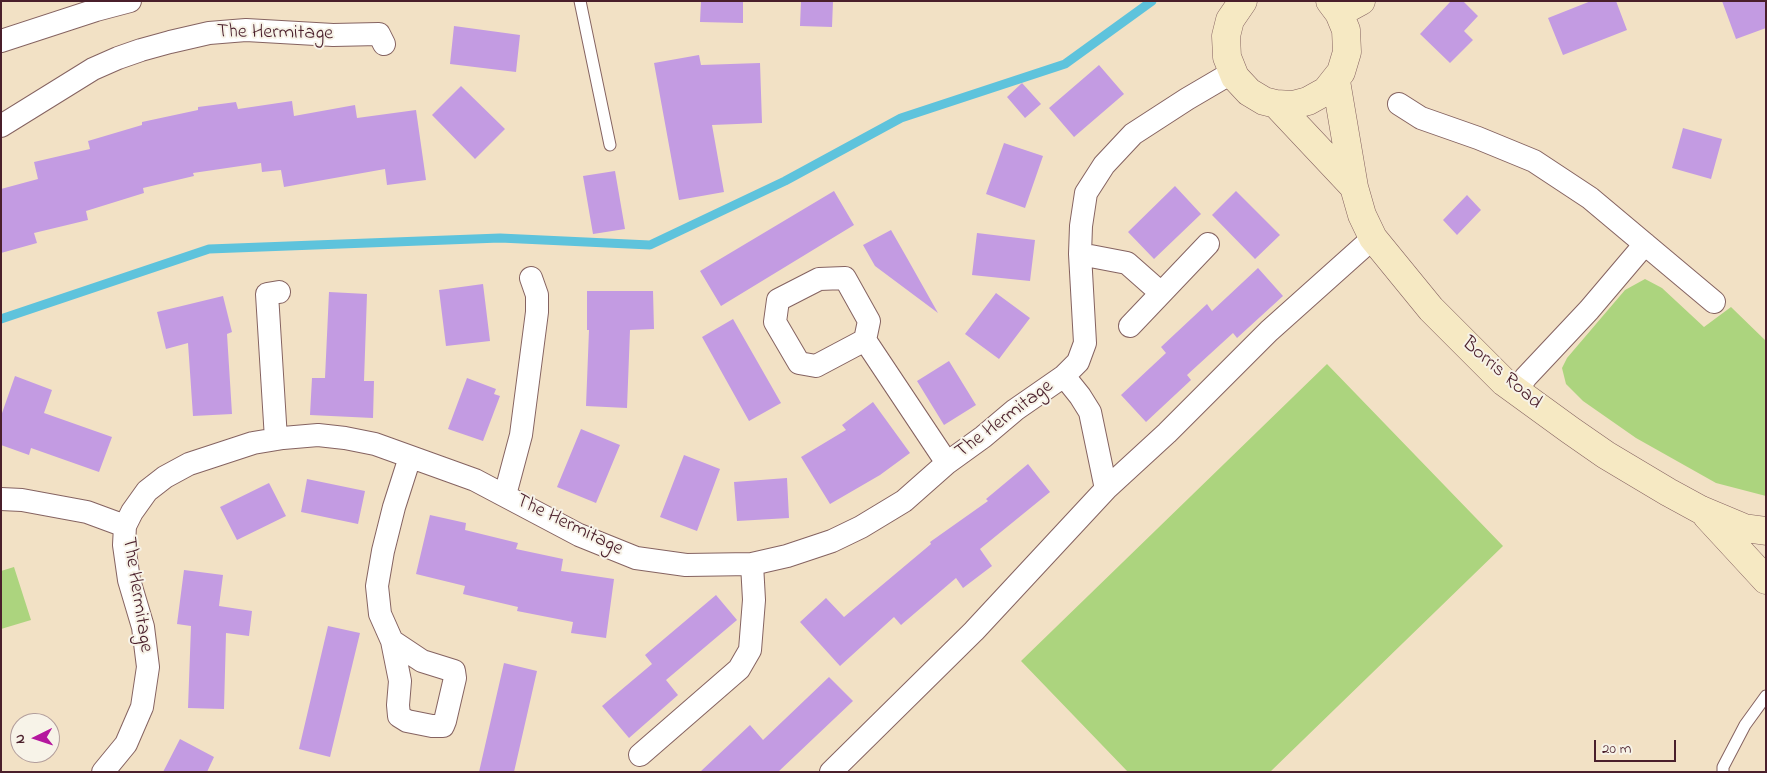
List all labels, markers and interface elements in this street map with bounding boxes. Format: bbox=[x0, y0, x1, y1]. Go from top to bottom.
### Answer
street label: The Hermitage bbox=[217, 21, 333, 47]
street label: Borris Road bbox=[1456, 333, 1546, 415]
street label: The Hermitage bbox=[951, 375, 1059, 465]
street label: The Hermitage bbox=[511, 490, 627, 562]
street label: The Hermitage bbox=[115, 536, 157, 654]
north arrow bbox=[10, 713, 60, 763]
scale bar bbox=[1597, 730, 1680, 762]
text: N bbox=[10, 734, 31, 744]
text: 20 m bbox=[1602, 738, 1631, 760]

